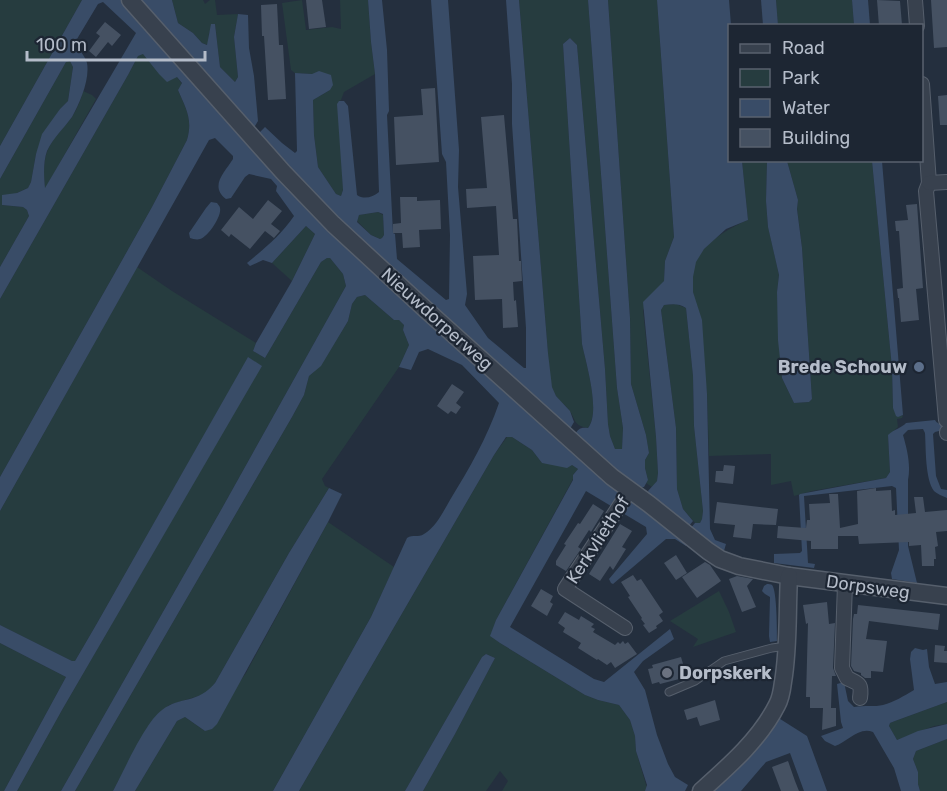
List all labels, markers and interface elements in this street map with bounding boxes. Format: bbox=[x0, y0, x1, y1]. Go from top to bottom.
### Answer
scale bar bbox=[27, 24, 206, 62]
legend bbox=[728, 24, 923, 162]
text: 100 m bbox=[36, 34, 87, 56]
text: Road bbox=[782, 37, 825, 59]
text: Park bbox=[782, 67, 820, 89]
text: Water bbox=[782, 97, 830, 119]
text: Building bbox=[782, 127, 850, 149]
street label: Nieuwdorperweg bbox=[377, 263, 497, 375]
place label: Brede Schouw bbox=[778, 356, 907, 378]
marker: Brede Schouw bbox=[912, 360, 926, 374]
street label: Kerkvliethof bbox=[561, 492, 635, 588]
street label: Dorpsweg bbox=[825, 570, 911, 604]
place label: Dorpskerk bbox=[679, 662, 772, 684]
marker: Dorpskerk bbox=[660, 666, 674, 680]

